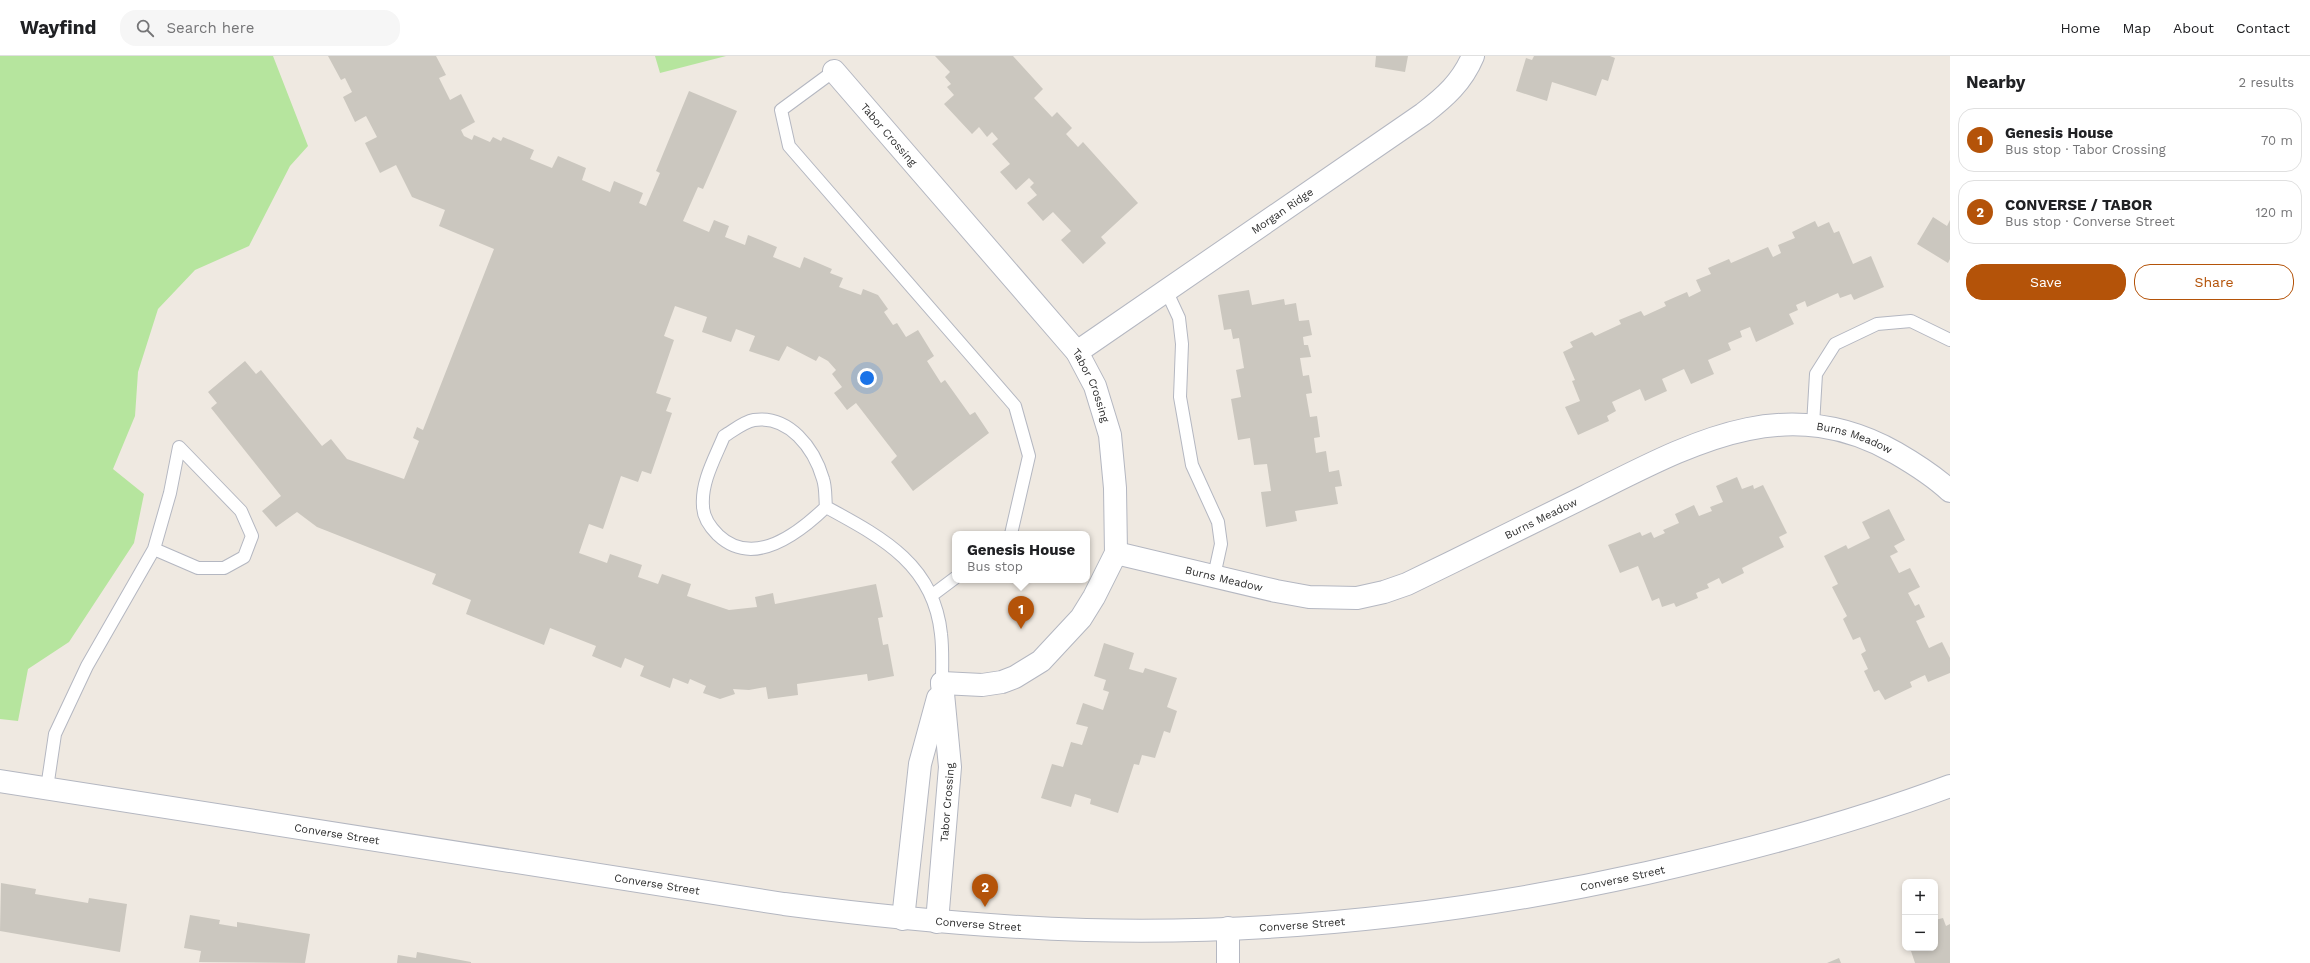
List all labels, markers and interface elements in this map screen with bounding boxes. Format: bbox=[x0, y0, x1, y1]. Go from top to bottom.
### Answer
search box bbox=[120, 10, 400, 46]
text: Wayfind bbox=[20, 16, 96, 39]
icon: search bbox=[134, 17, 156, 39]
text: Search here bbox=[166, 19, 254, 37]
text: Home bbox=[2060, 20, 2100, 36]
text: Map bbox=[2122, 20, 2151, 36]
text: About bbox=[2173, 20, 2214, 36]
text: Contact bbox=[2236, 20, 2290, 36]
text: Nearby bbox=[1966, 72, 2025, 92]
text: 2 results bbox=[2239, 75, 2294, 90]
street label: Tabor Crossing bbox=[858, 101, 919, 169]
text: Genesis House bbox=[2005, 124, 2113, 142]
text: 1 bbox=[1977, 133, 1983, 148]
text: 70 m bbox=[2261, 133, 2293, 148]
text: Bus stop · Tabor Crossing bbox=[2005, 142, 2166, 157]
street label: Morgan Ridge bbox=[1249, 185, 1316, 237]
text: CONVERSE / TABOR bbox=[2005, 196, 2152, 214]
text: 2 bbox=[1976, 205, 1984, 220]
text: 120 m bbox=[2255, 205, 2293, 220]
text: Bus stop · Converse Street bbox=[2005, 214, 2175, 229]
button: Save bbox=[1966, 264, 2126, 300]
button: Share bbox=[2134, 264, 2294, 300]
street label: Tabor Crossing bbox=[1070, 346, 1112, 424]
your location bbox=[857, 368, 877, 388]
street label: Burns Meadow bbox=[1816, 420, 1894, 457]
street label: Burns Meadow bbox=[1503, 495, 1579, 542]
popup bbox=[952, 531, 1090, 583]
text: Genesis House bbox=[967, 541, 1075, 559]
text: Bus stop bbox=[967, 559, 1023, 574]
street label: Burns Meadow bbox=[1184, 564, 1264, 595]
pin: 1 bbox=[1008, 596, 1034, 629]
street label: Tabor Crossing bbox=[938, 762, 957, 842]
street label: Converse Street bbox=[293, 821, 381, 848]
street label: Converse Street bbox=[1579, 863, 1667, 894]
street label: Converse Street bbox=[613, 871, 701, 898]
pin: 2 bbox=[972, 874, 998, 907]
map controls bbox=[1902, 879, 1938, 951]
button: + bbox=[1902, 879, 1938, 915]
street label: Converse Street bbox=[935, 915, 1022, 934]
street label: Converse Street bbox=[1259, 915, 1346, 934]
button: − bbox=[1902, 915, 1938, 951]

